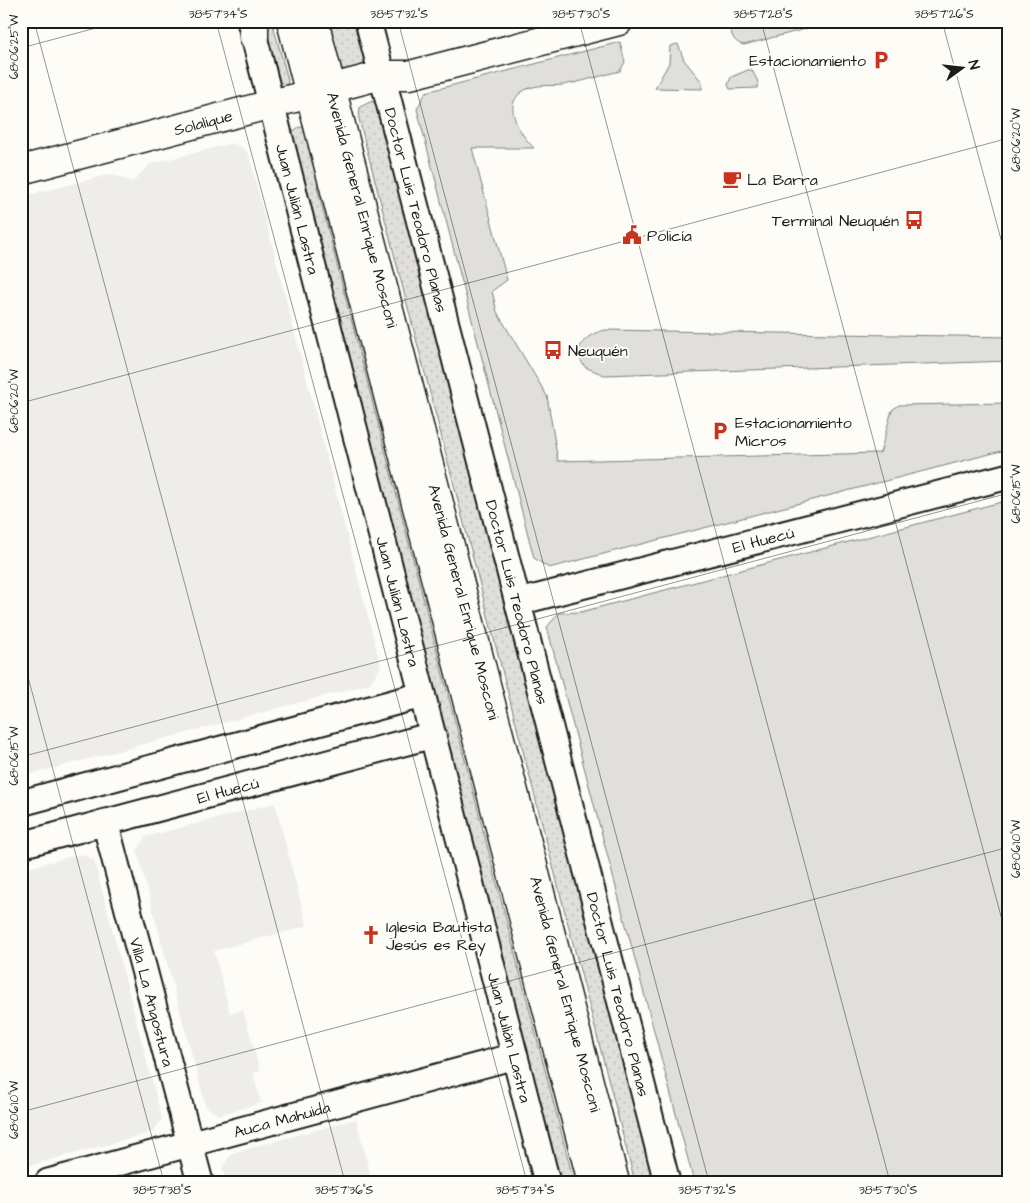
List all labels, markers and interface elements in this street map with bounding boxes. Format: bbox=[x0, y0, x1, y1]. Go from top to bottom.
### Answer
text: 38°57'34"S bbox=[188, 6, 248, 23]
text: 38°57'32"S bbox=[370, 6, 428, 23]
text: 38°57'30"S bbox=[552, 6, 611, 23]
text: 38°57'28"S bbox=[733, 6, 793, 23]
text: 38°57'26"S bbox=[914, 6, 974, 23]
text: 68°06'25"W bbox=[6, 14, 23, 79]
north arrow bbox=[938, 42, 988, 92]
parking icon: Estacionamiento bbox=[870, 49, 892, 71]
place label: Estacionamiento bbox=[749, 50, 866, 72]
text: N bbox=[963, 58, 984, 72]
street label: Avenida General Enrique Mosconi bbox=[321, 90, 403, 331]
street label: Solalique bbox=[171, 105, 235, 141]
street label: Doctor Luis Teodoro Planas bbox=[379, 105, 453, 315]
text: 68°06'20"W bbox=[1008, 108, 1025, 172]
street label: Juan Julián Lastra bbox=[270, 142, 324, 277]
cafe icon: La Barra bbox=[721, 168, 743, 190]
place label: La Barra bbox=[747, 169, 818, 191]
bus stop icon: Terminal Neuquén bbox=[903, 209, 925, 231]
place label: Terminal Neuquén bbox=[772, 210, 899, 232]
public building icon: Policía bbox=[621, 224, 643, 246]
place label: Policía bbox=[647, 225, 692, 247]
bus stop icon: Neuquén bbox=[542, 339, 564, 361]
place label: Neuquén bbox=[568, 340, 628, 362]
text: 68°06'20"W bbox=[6, 369, 23, 433]
place label: Estacionamiento Micros bbox=[735, 412, 852, 452]
parking icon: Estacionamiento Micros bbox=[709, 420, 731, 442]
text: 68°06'15"W bbox=[1008, 464, 1025, 524]
street label: Avenida General Enrique Mosconi bbox=[423, 482, 505, 723]
street label: Doctor Luis Teodoro Planas bbox=[480, 498, 554, 707]
street label: El Huecú bbox=[730, 522, 797, 559]
street label: Juan Julián Lastra bbox=[370, 534, 425, 669]
text: 68°06'15"W bbox=[6, 726, 23, 786]
street label: El Huecú bbox=[195, 772, 261, 810]
text: 68°06'10"W bbox=[1008, 819, 1025, 878]
street label: Avenida General Enrique Mosconi bbox=[524, 874, 606, 1115]
street label: Doctor Luis Teodoro Planas bbox=[581, 890, 655, 1099]
place label: Iglesia Bautista Jesús es Rey bbox=[386, 916, 492, 957]
church icon: Iglesia Bautista Jesús es Rey bbox=[360, 924, 382, 946]
street label: Villa La Angostura bbox=[124, 935, 179, 1069]
street label: Juan Julián Lastra bbox=[482, 970, 536, 1105]
text: 68°06'10"W bbox=[6, 1080, 23, 1139]
street label: Auca Mahuida bbox=[231, 1096, 333, 1143]
text: 38°57'38"S bbox=[133, 1182, 192, 1199]
text: 38°57'36"S bbox=[315, 1182, 374, 1199]
text: 38°57'34"S bbox=[495, 1182, 555, 1199]
text: 38°57'32"S bbox=[678, 1182, 736, 1199]
text: 38°57'30"S bbox=[859, 1182, 918, 1199]

